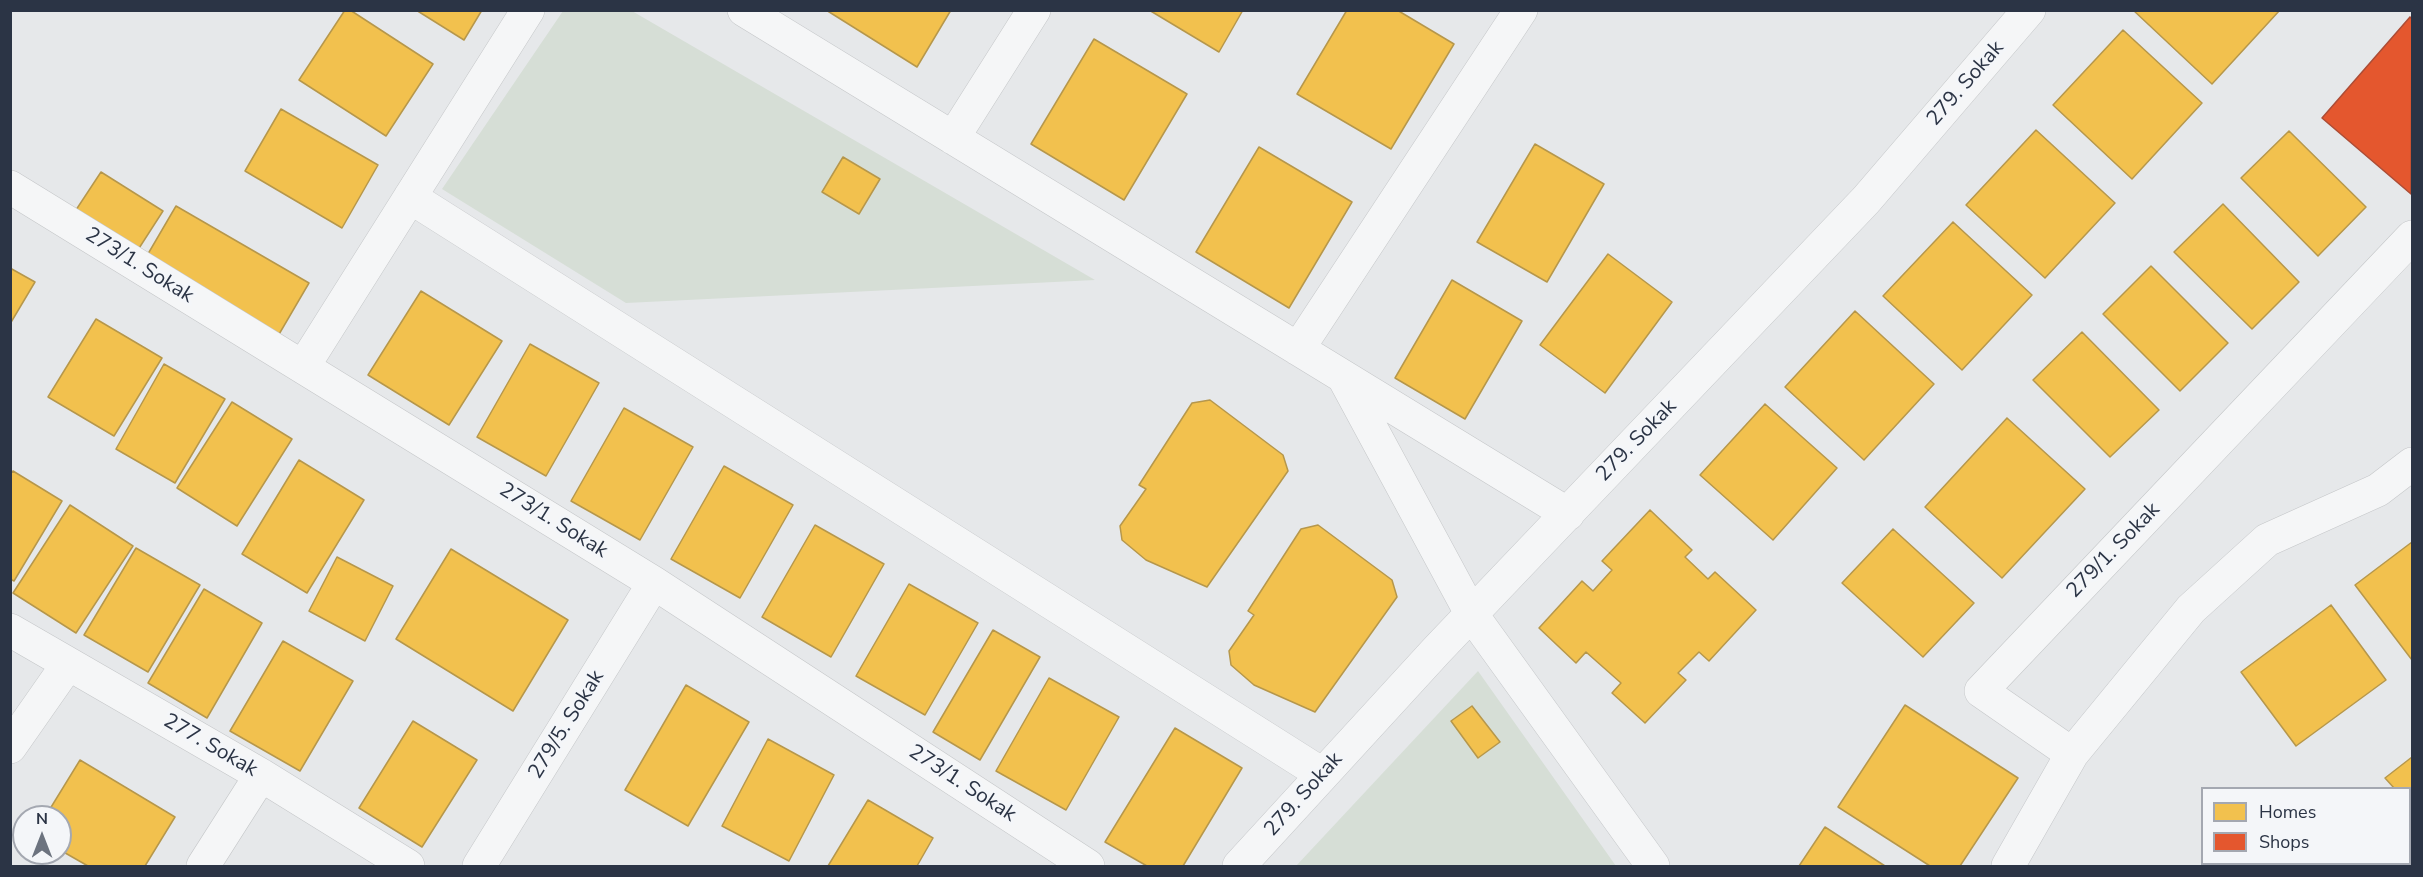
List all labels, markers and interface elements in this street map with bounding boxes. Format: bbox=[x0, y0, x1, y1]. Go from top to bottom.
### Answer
street label: 279. Sokak bbox=[1922, 36, 2010, 132]
street label: 273/1. Sokak bbox=[80, 223, 198, 309]
street label: 279. Sokak bbox=[1592, 395, 1682, 487]
street label: 273/1. Sokak bbox=[494, 478, 612, 564]
street label: 279/1. Sokak bbox=[2062, 498, 2166, 604]
street label: 279/5. Sokak bbox=[524, 666, 610, 784]
street label: 277. Sokak bbox=[158, 709, 262, 783]
street label: 273/1. Sokak bbox=[903, 740, 1021, 828]
street label: 279. Sokak bbox=[1260, 748, 1348, 842]
legend bbox=[2201, 787, 2411, 865]
text: Homes bbox=[2259, 800, 2316, 824]
north arrow bbox=[12, 805, 72, 865]
text: N bbox=[36, 808, 48, 830]
text: Shops bbox=[2259, 830, 2309, 854]

